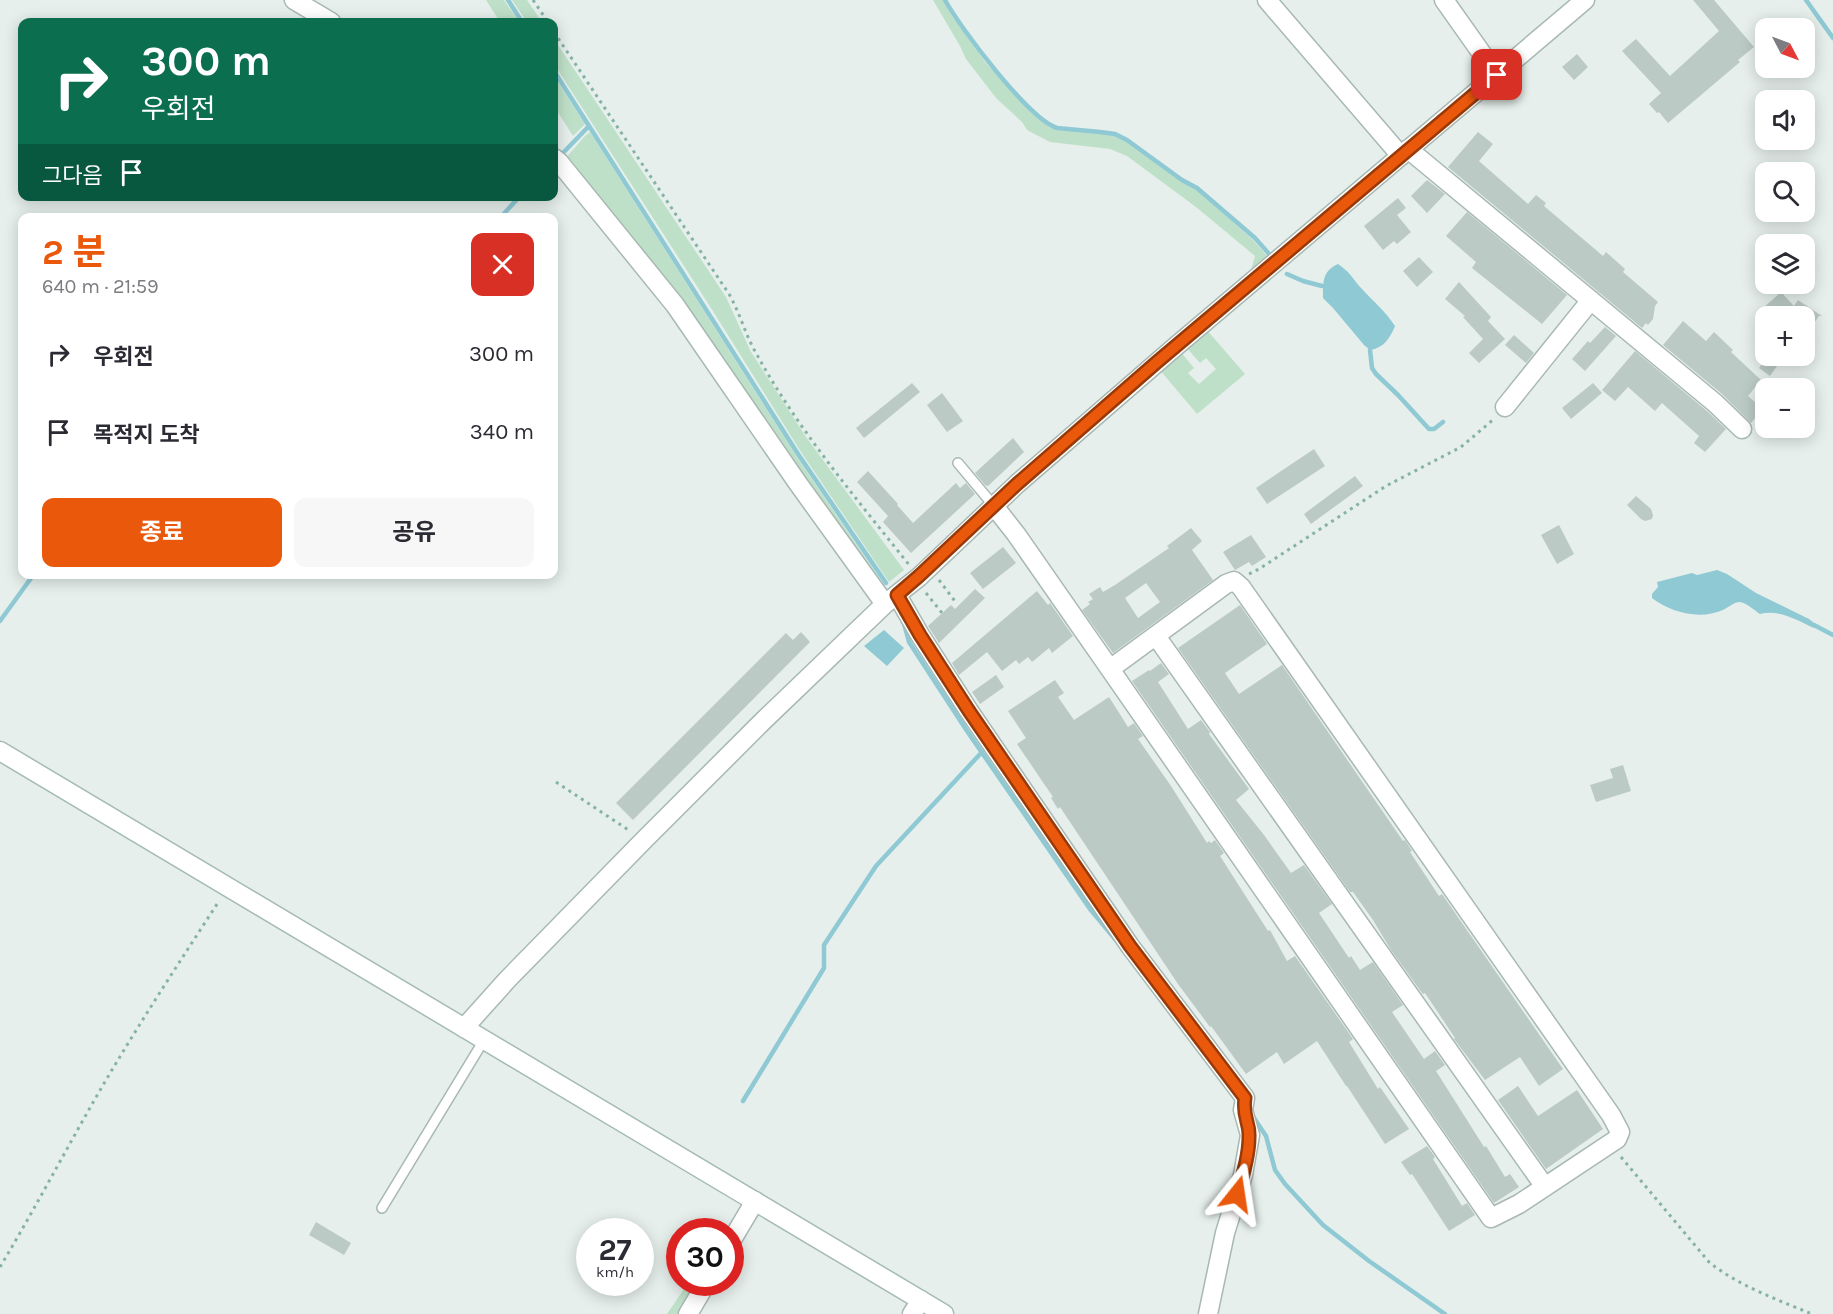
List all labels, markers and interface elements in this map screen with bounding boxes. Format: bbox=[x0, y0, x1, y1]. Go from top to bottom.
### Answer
north arrow bbox=[1755, 18, 1815, 78]
map controls bbox=[1755, 18, 1815, 438]
text: 300 m bbox=[141, 36, 271, 86]
icon: right bbox=[42, 42, 120, 120]
pin bbox=[1471, 49, 1522, 100]
icon: arrive bbox=[1480, 58, 1513, 91]
button: sound bbox=[1755, 90, 1815, 150]
text: 우회전 bbox=[141, 93, 216, 125]
icon: arrive bbox=[115, 156, 148, 189]
button: search bbox=[1755, 162, 1815, 222]
text: 그다음 bbox=[42, 163, 103, 189]
text: 2 분 bbox=[42, 231, 106, 273]
button: close bbox=[471, 233, 534, 296]
button: layers bbox=[1755, 234, 1815, 294]
text: 640 m · 21:59 bbox=[42, 275, 159, 298]
button: + bbox=[1755, 306, 1815, 366]
icon: right bbox=[42, 338, 75, 371]
text: 300 m bbox=[469, 341, 534, 367]
text: 우회전 bbox=[93, 344, 154, 370]
button: − bbox=[1755, 378, 1815, 438]
icon: arrive bbox=[42, 416, 75, 449]
text: 340 m bbox=[470, 419, 534, 445]
text: 목적지 도착 bbox=[93, 422, 200, 448]
button: 종료 bbox=[42, 498, 282, 567]
button: 공유 bbox=[294, 498, 534, 567]
position arrow bbox=[1205, 1162, 1269, 1226]
speed limit sign: 30 bbox=[666, 1218, 744, 1296]
text: 27 bbox=[598, 1232, 632, 1268]
text: km/h bbox=[596, 1263, 634, 1281]

